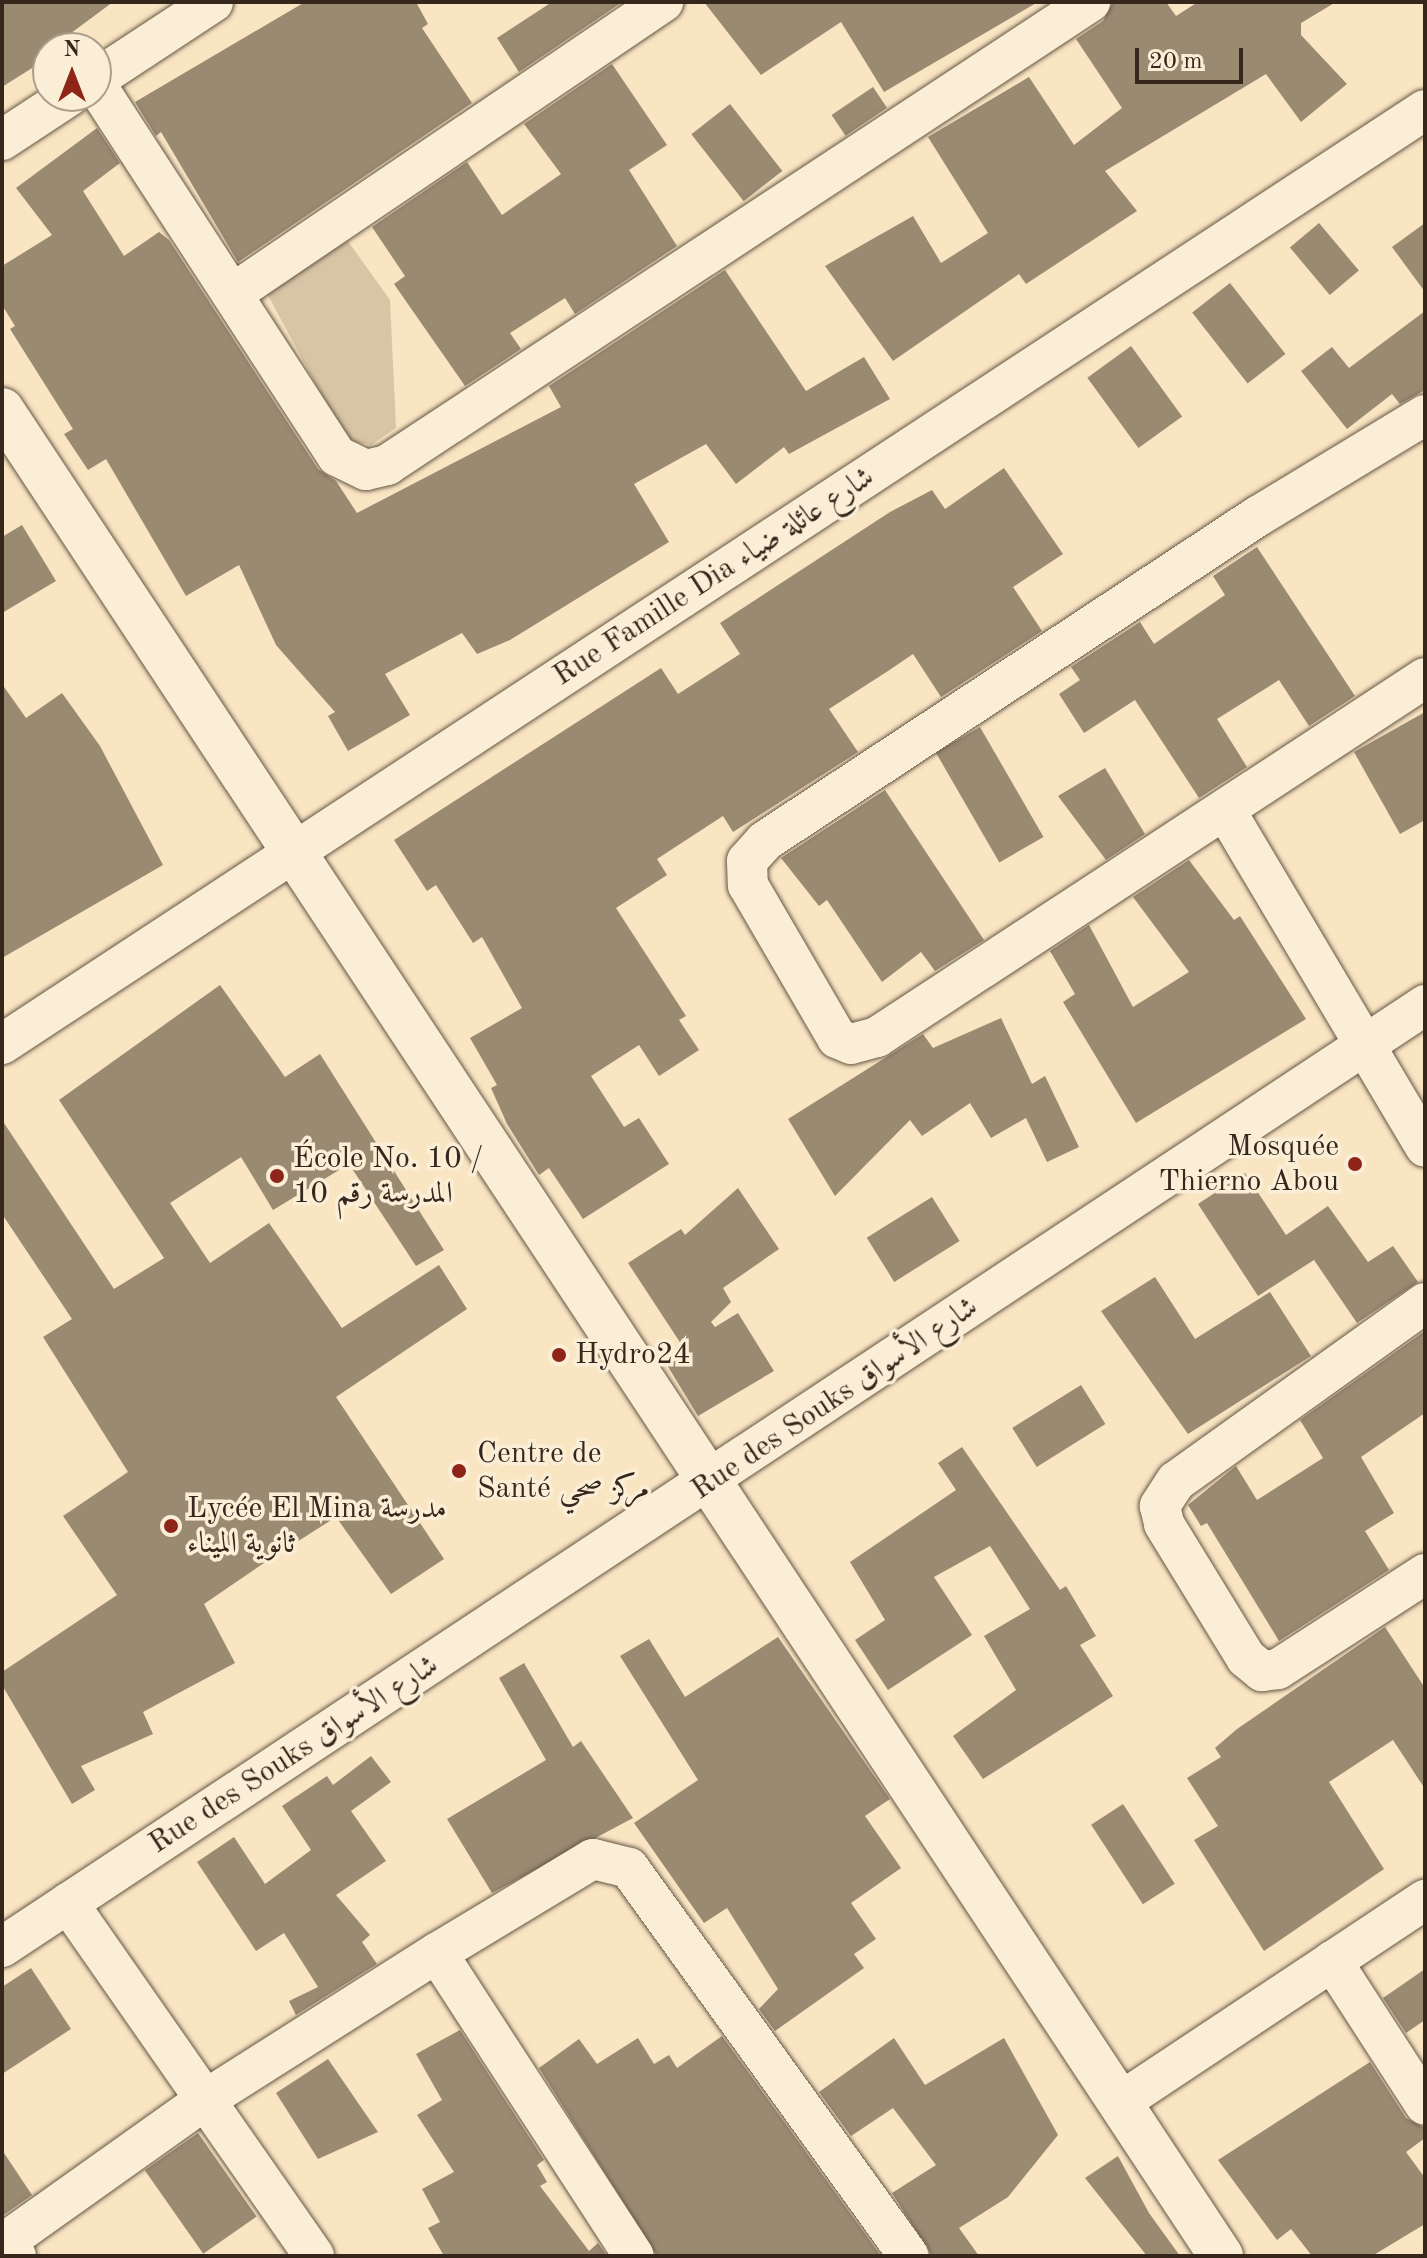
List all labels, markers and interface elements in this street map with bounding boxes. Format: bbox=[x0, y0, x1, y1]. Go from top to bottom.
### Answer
north arrow bbox=[32, 32, 112, 112]
scale bar bbox=[1139, 32, 1247, 82]
text: N bbox=[64, 39, 80, 61]
text: 20 m bbox=[1149, 50, 1203, 74]
street label: Rue Famille Dia شارع عائلة ضياء bbox=[547, 460, 881, 694]
place label: Mosquée Thierno Abou bbox=[1158, 1129, 1339, 1200]
place label: École No. 10 / المدرسة رقم 10 bbox=[293, 1141, 483, 1212]
marker: Mosquée Thierno Abou bbox=[1346, 1155, 1364, 1173]
marker: École No. 10 / المدرسة رقم 10 bbox=[268, 1167, 286, 1185]
street label: Rue des Souks شارع الأسواق bbox=[685, 1290, 985, 1508]
place label: Hydro24 bbox=[575, 1337, 691, 1373]
marker: Hydro24 bbox=[550, 1346, 568, 1364]
place label: Centre de Santé مركز صحي bbox=[477, 1436, 649, 1506]
marker: Centre de Santé مركز صحي bbox=[448, 1460, 470, 1482]
place label: Lycée El Mina مدرسة ثانوية الميناء bbox=[187, 1491, 447, 1562]
marker: Lycée El Mina مدرسة ثانوية الميناء bbox=[162, 1517, 180, 1535]
street label: Rue des Souks شارع الأسواق bbox=[143, 1648, 445, 1862]

